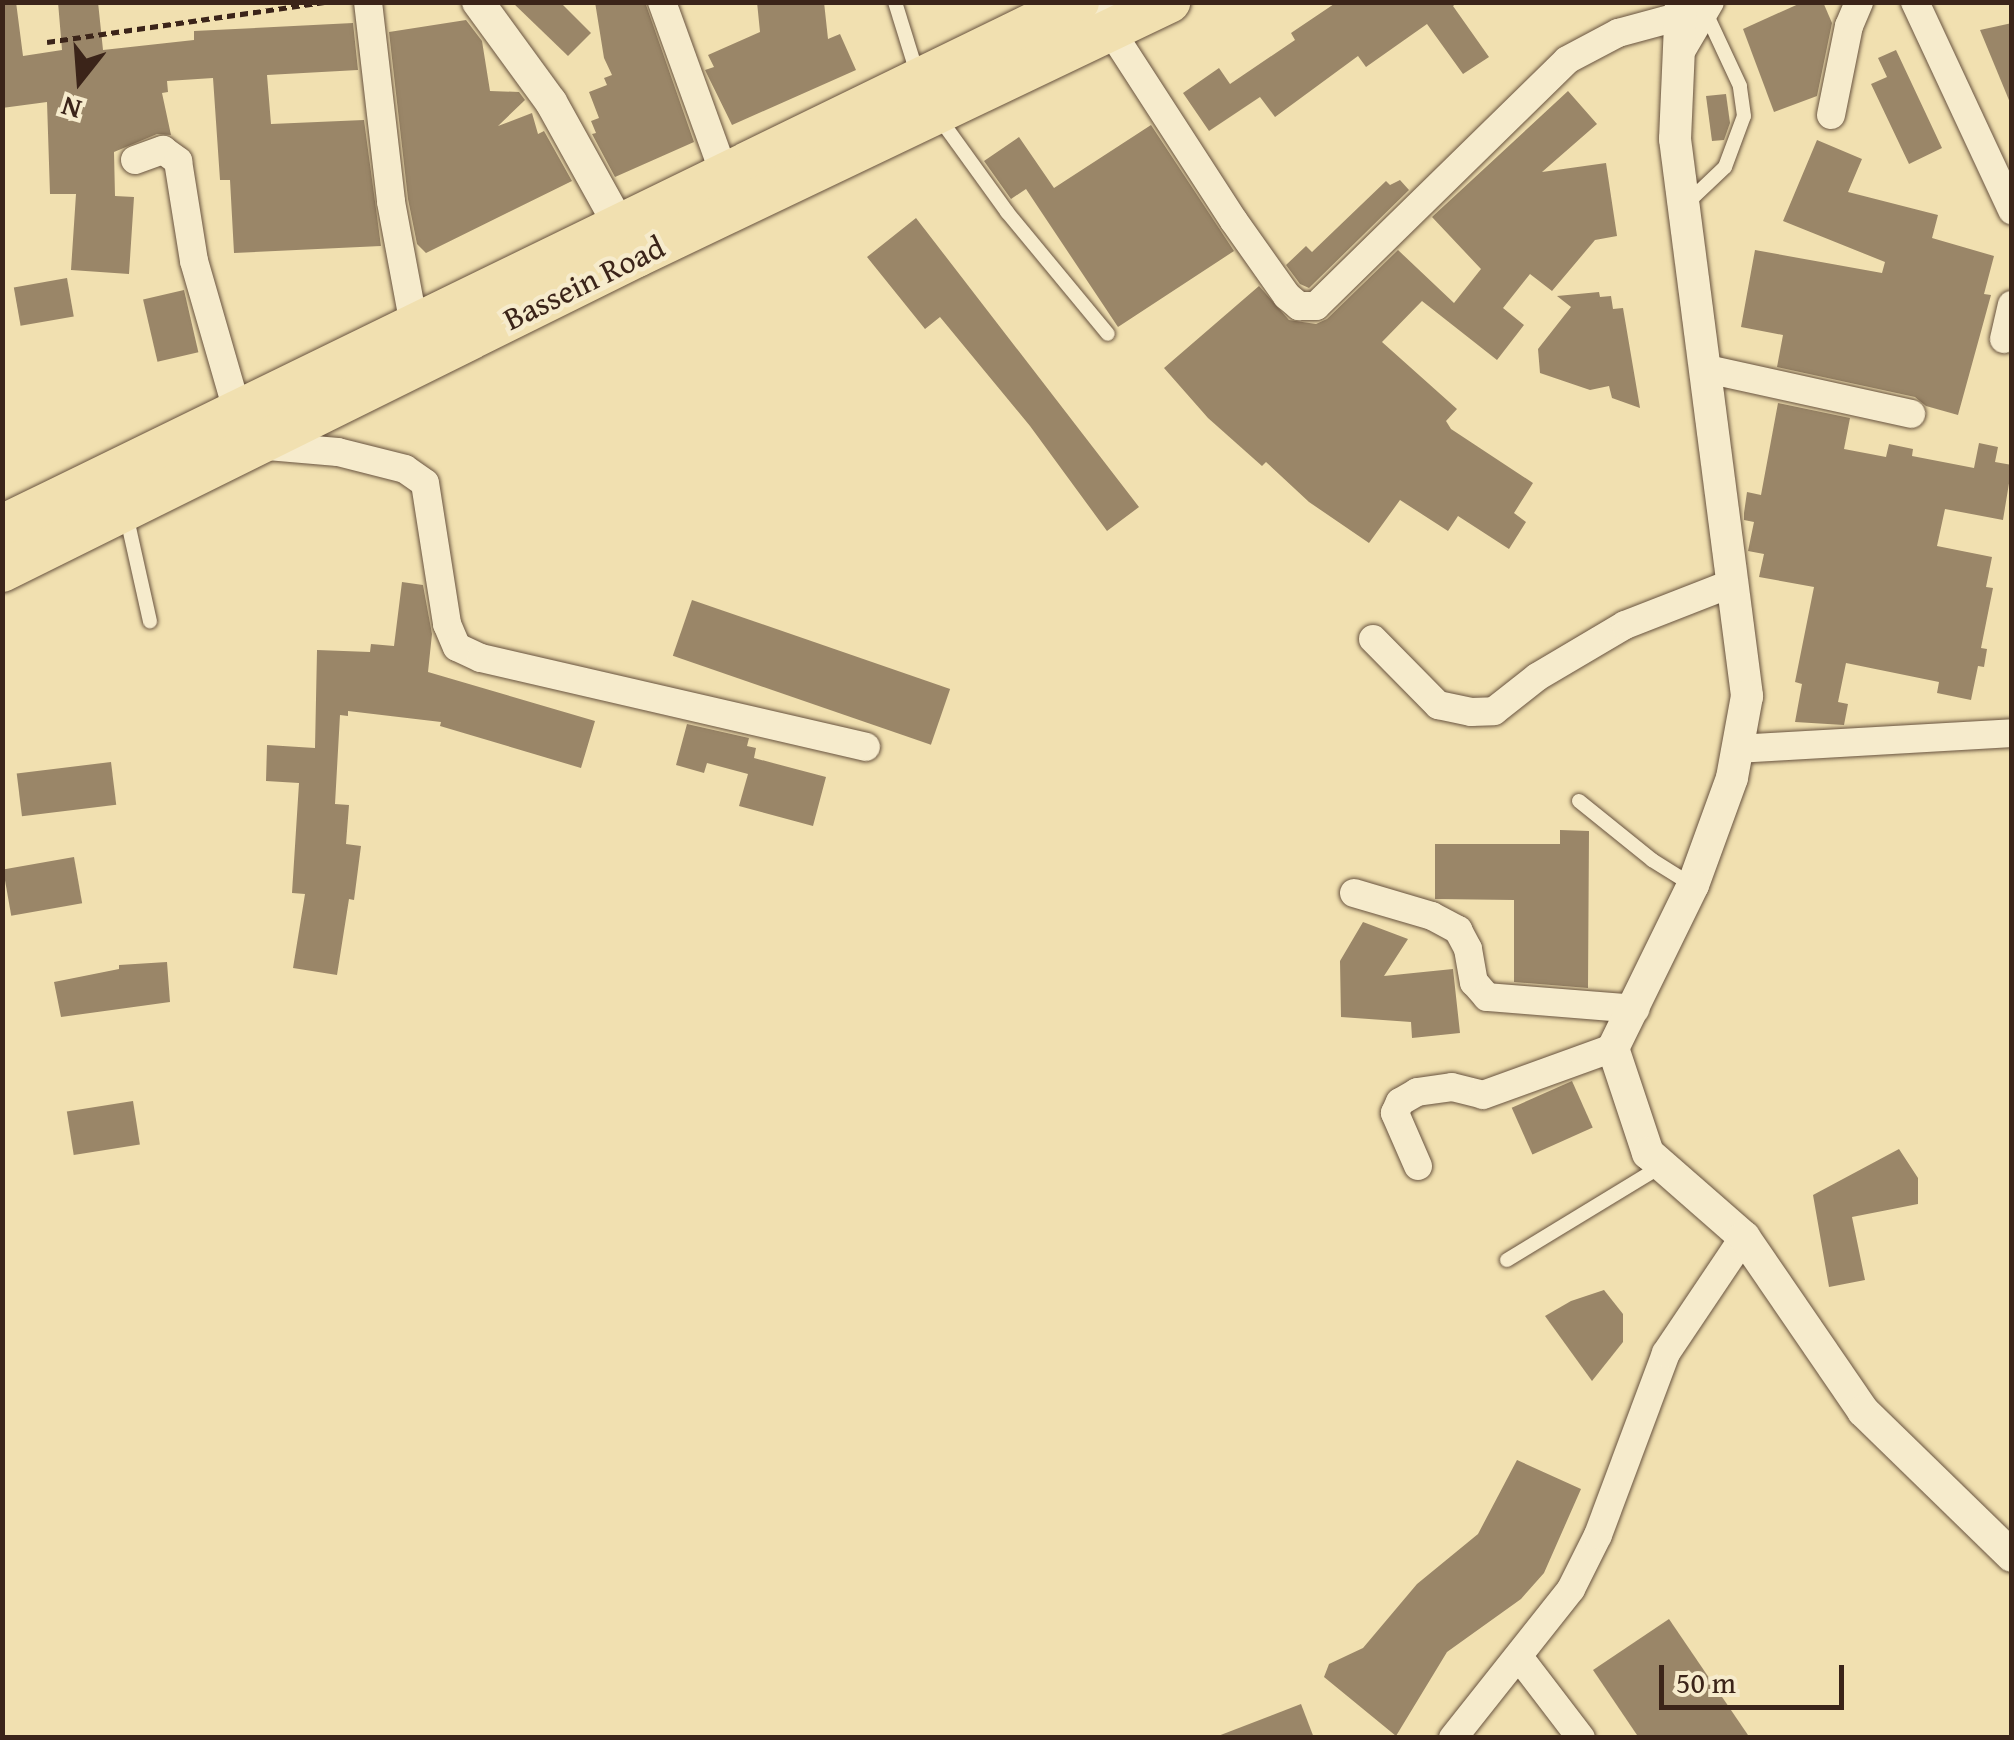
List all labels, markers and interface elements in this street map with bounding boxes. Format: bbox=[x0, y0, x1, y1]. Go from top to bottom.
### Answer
north arrow bbox=[30, 30, 130, 130]
text: N bbox=[56, 87, 86, 132]
street label: Bassein Road bbox=[497, 227, 671, 339]
scale bar bbox=[1664, 1645, 1849, 1707]
text: 50 m bbox=[1676, 1660, 1736, 1704]

